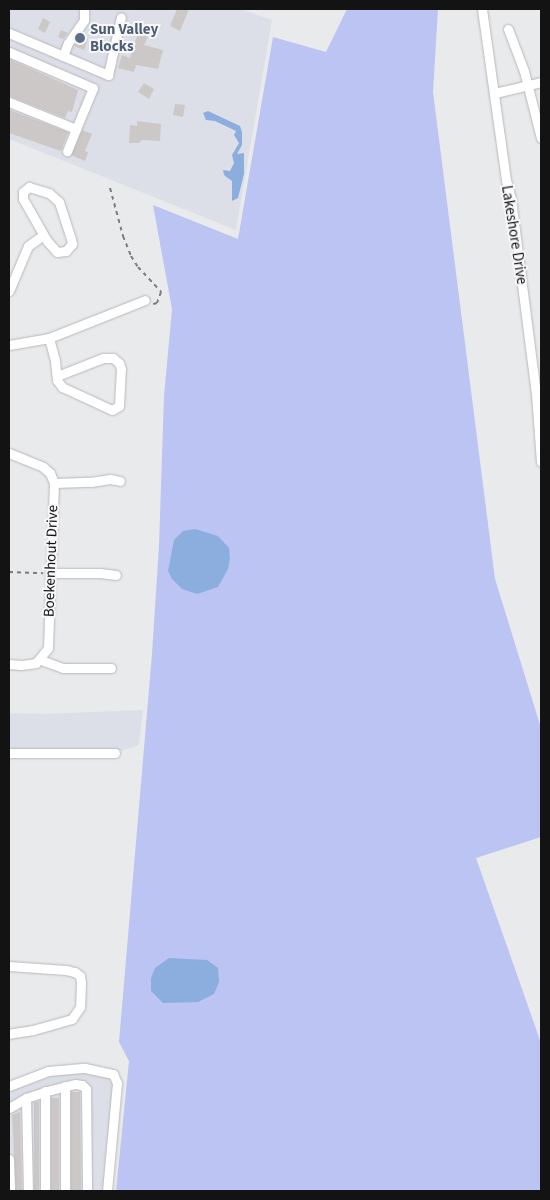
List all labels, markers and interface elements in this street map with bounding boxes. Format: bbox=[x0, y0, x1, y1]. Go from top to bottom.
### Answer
place label: Sun Valley Blocks bbox=[90, 20, 158, 55]
marker: Sun Valley Blocks bbox=[74, 32, 86, 44]
street label: Lakeshore Drive bbox=[497, 184, 531, 286]
street label: Boekenhout Drive bbox=[40, 505, 62, 617]

